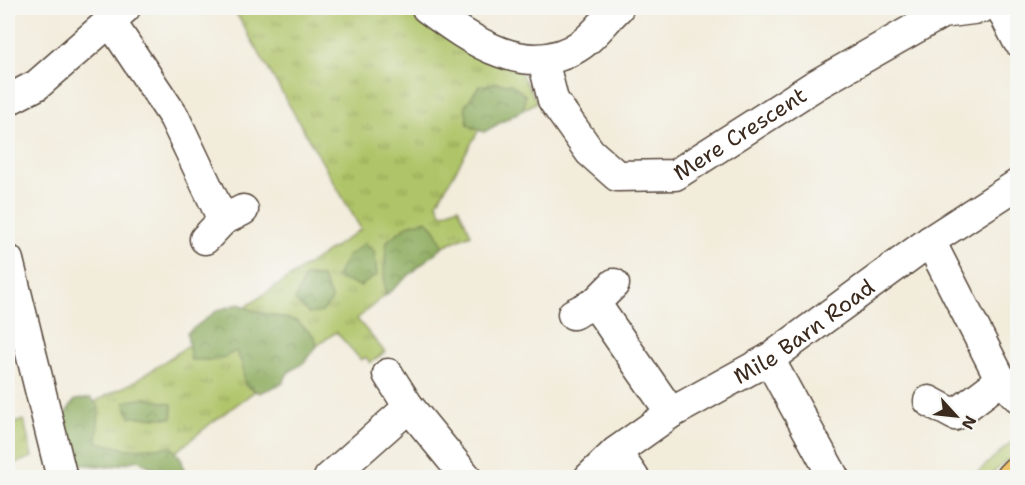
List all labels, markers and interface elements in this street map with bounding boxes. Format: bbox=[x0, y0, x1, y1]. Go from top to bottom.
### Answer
street label: Mere Crescent bbox=[668, 81, 812, 187]
street label: Mile Barn Road bbox=[728, 273, 880, 391]
north arrow bbox=[926, 386, 986, 446]
text: N bbox=[957, 412, 981, 433]

